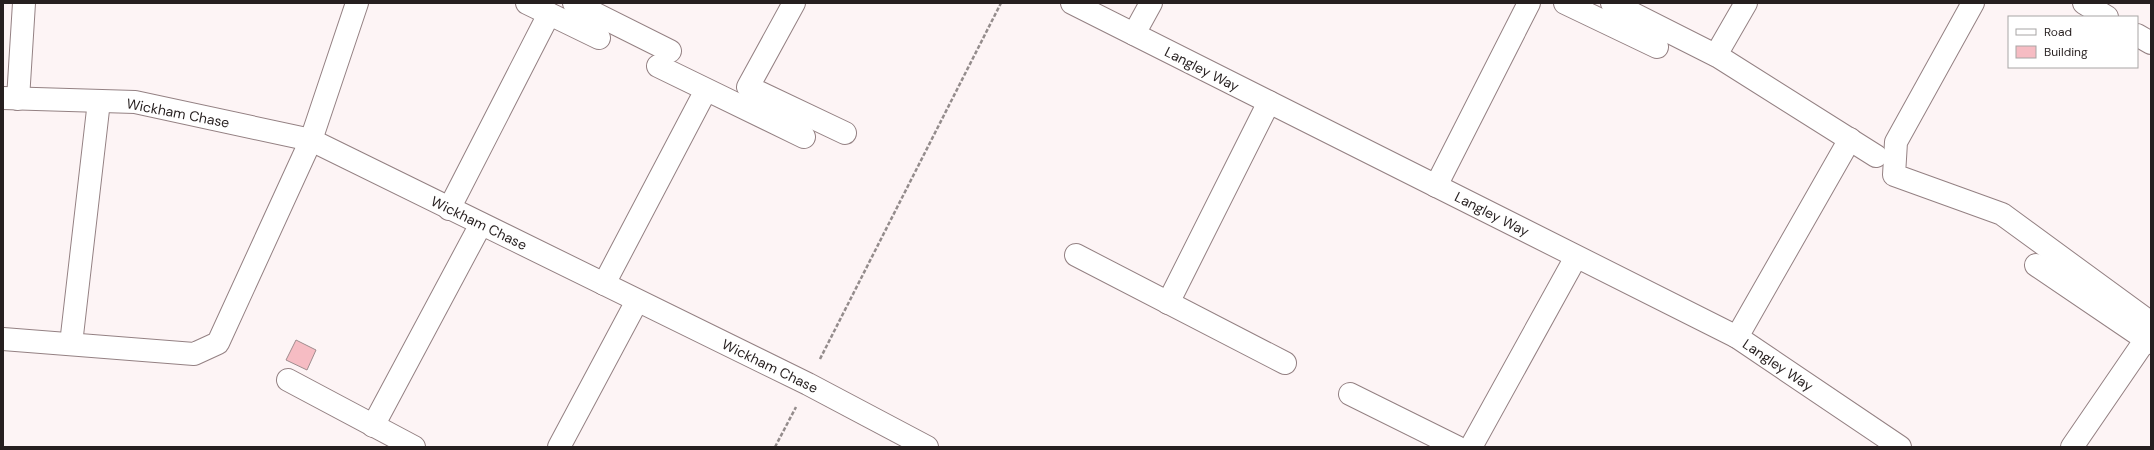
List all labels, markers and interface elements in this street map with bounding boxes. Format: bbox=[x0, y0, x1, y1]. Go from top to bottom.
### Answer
legend bbox=[2008, 16, 2138, 68]
text: Road bbox=[2044, 24, 2072, 40]
street label: Langley Way bbox=[1162, 43, 1242, 96]
text: Building bbox=[2044, 44, 2088, 60]
street label: Wickham Chase bbox=[125, 94, 231, 132]
street label: Langley Way bbox=[1452, 188, 1532, 241]
street label: Wickham Chase bbox=[428, 192, 530, 254]
street label: Wickham Chase bbox=[719, 335, 821, 397]
street label: Langley Way bbox=[1739, 335, 1817, 395]

